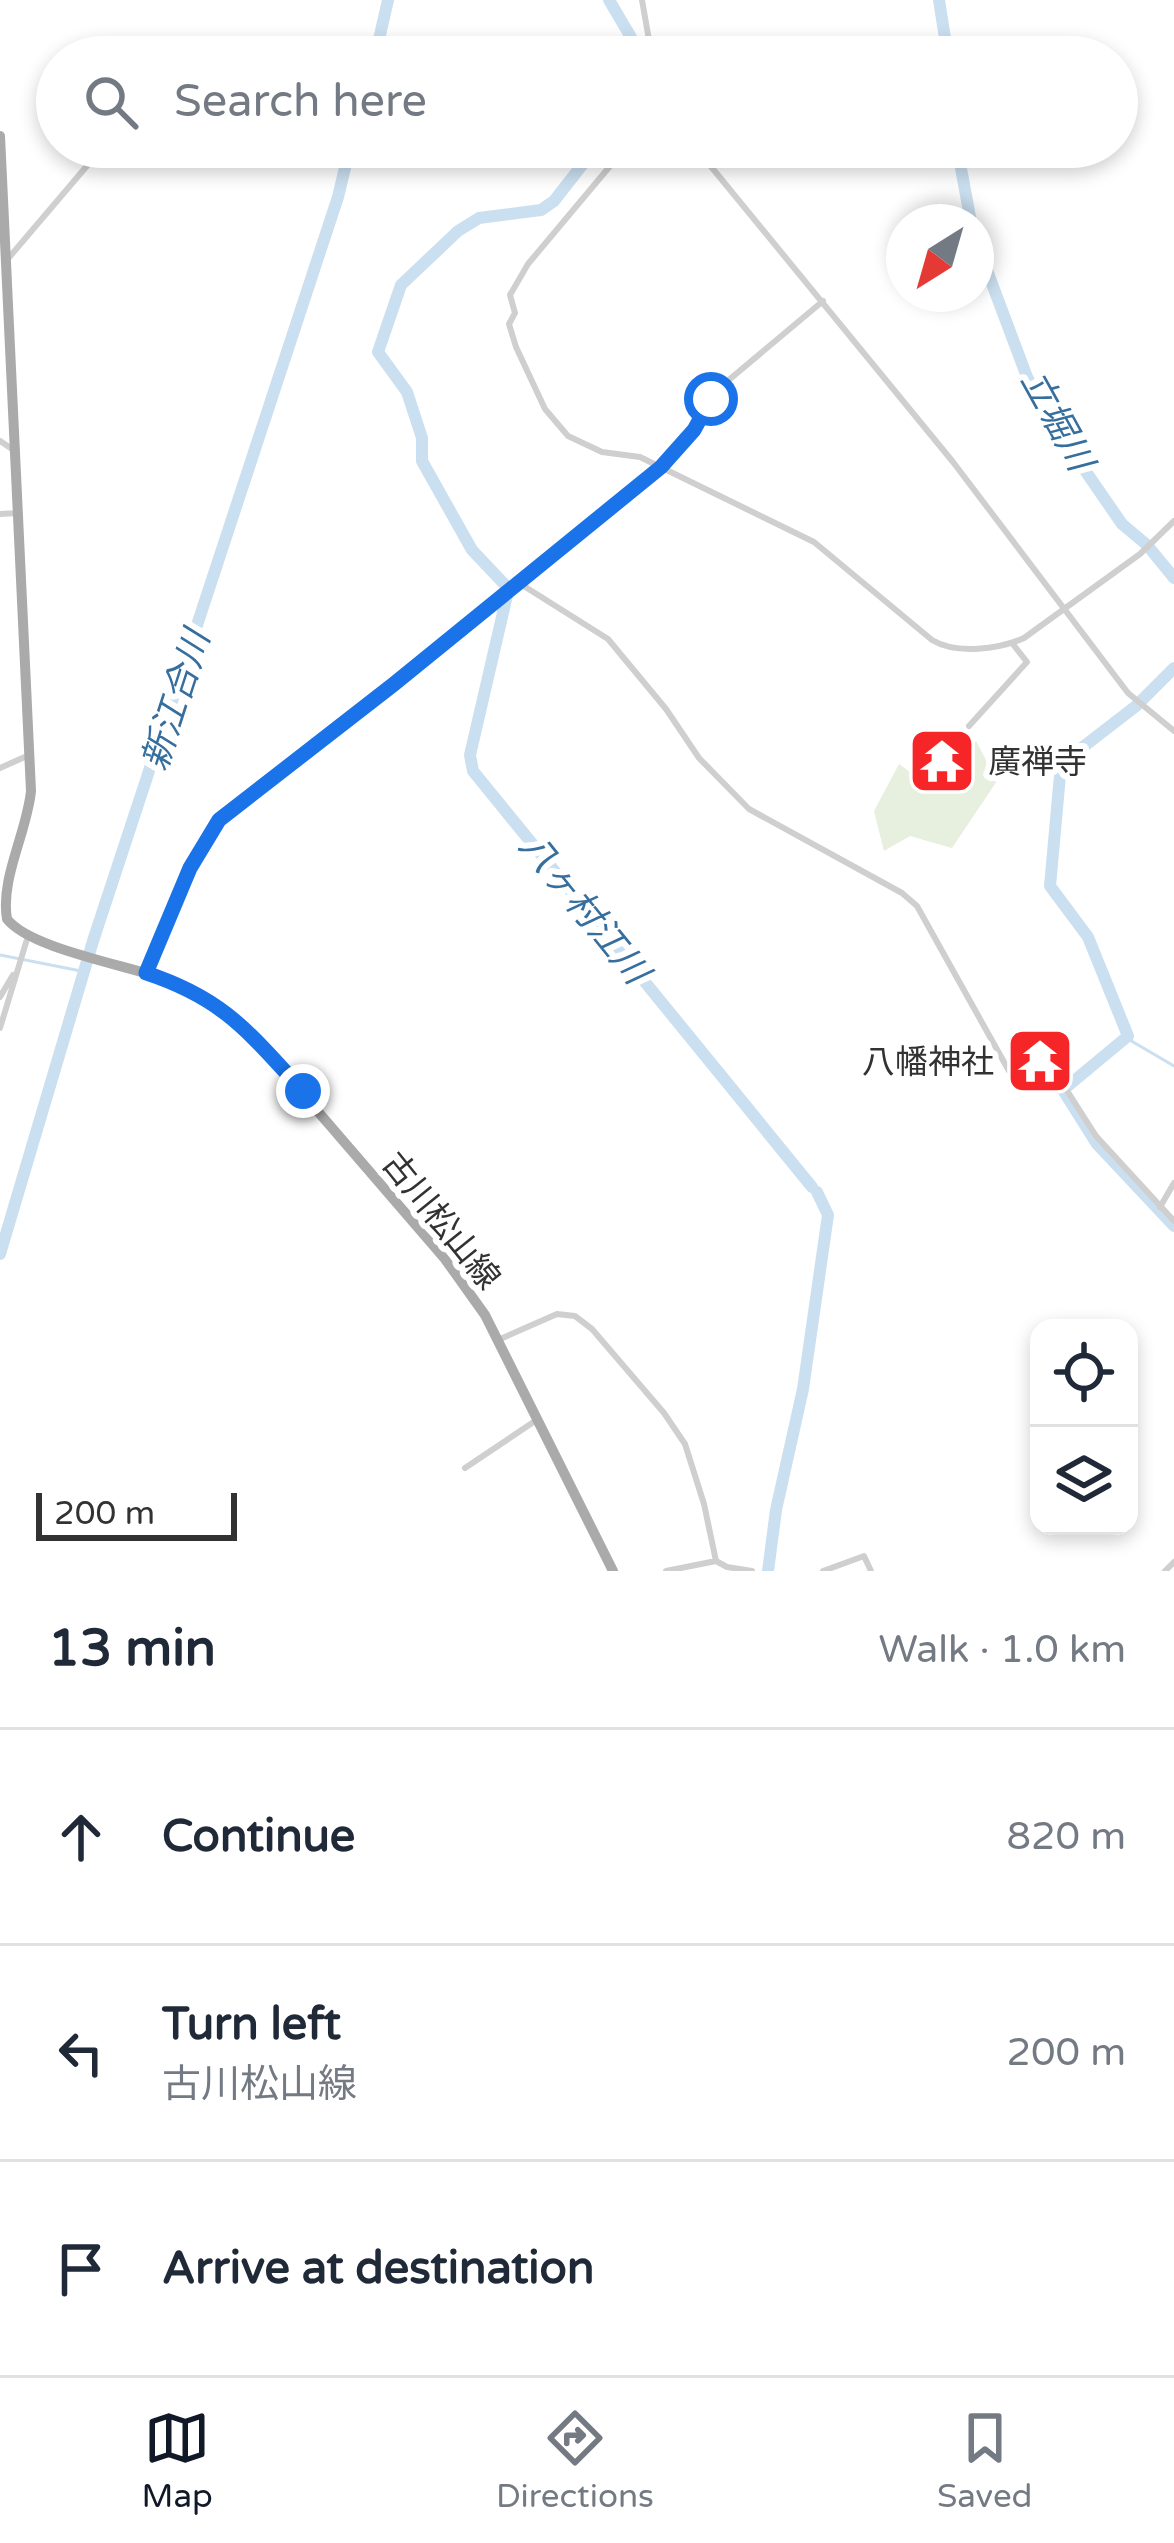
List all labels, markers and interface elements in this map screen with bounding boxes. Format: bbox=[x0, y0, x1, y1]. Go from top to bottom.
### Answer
search box bbox=[36, 36, 1138, 168]
icon: search bbox=[78, 69, 144, 135]
text: Search here bbox=[174, 75, 427, 129]
north arrow bbox=[886, 204, 994, 312]
water label: 立堀川 bbox=[1012, 363, 1104, 482]
route start bbox=[684, 372, 738, 426]
water label: 新江合川 bbox=[134, 622, 220, 776]
temple icon: 廣禅寺 bbox=[907, 726, 977, 796]
place label: 廣禅寺 bbox=[988, 743, 1087, 782]
water label: 八ヶ村江川 bbox=[510, 825, 660, 996]
temple icon: 八幡神社 bbox=[1005, 1026, 1075, 1096]
place label: 八幡神社 bbox=[862, 1043, 994, 1082]
route end bbox=[276, 1064, 330, 1118]
street label: 古川松山線 bbox=[374, 1145, 508, 1297]
map controls bbox=[1030, 1319, 1138, 1535]
button: locate bbox=[1030, 1319, 1138, 1427]
button: layers bbox=[1030, 1427, 1138, 1535]
scale bar bbox=[36, 1487, 237, 1540]
text: 200 m bbox=[54, 1494, 155, 1533]
text: 13 min bbox=[48, 1618, 216, 1680]
text: Walk · 1.0 km bbox=[879, 1626, 1126, 1673]
icon: ahead bbox=[48, 1804, 114, 1870]
text: Continue bbox=[162, 1810, 355, 1864]
text: 820 m bbox=[1007, 1813, 1126, 1860]
text: Turn left bbox=[162, 1998, 341, 2052]
icon: left bbox=[48, 2020, 114, 2086]
text: 200 m bbox=[1007, 2029, 1126, 2076]
text: 古川松山線 bbox=[162, 2061, 357, 2108]
icon: arrive bbox=[48, 2236, 114, 2302]
text: Arrive at destination bbox=[162, 2242, 594, 2296]
tab: Map bbox=[142, 2405, 213, 2516]
tab: Directions bbox=[496, 2405, 654, 2516]
tab: Saved bbox=[937, 2405, 1032, 2516]

